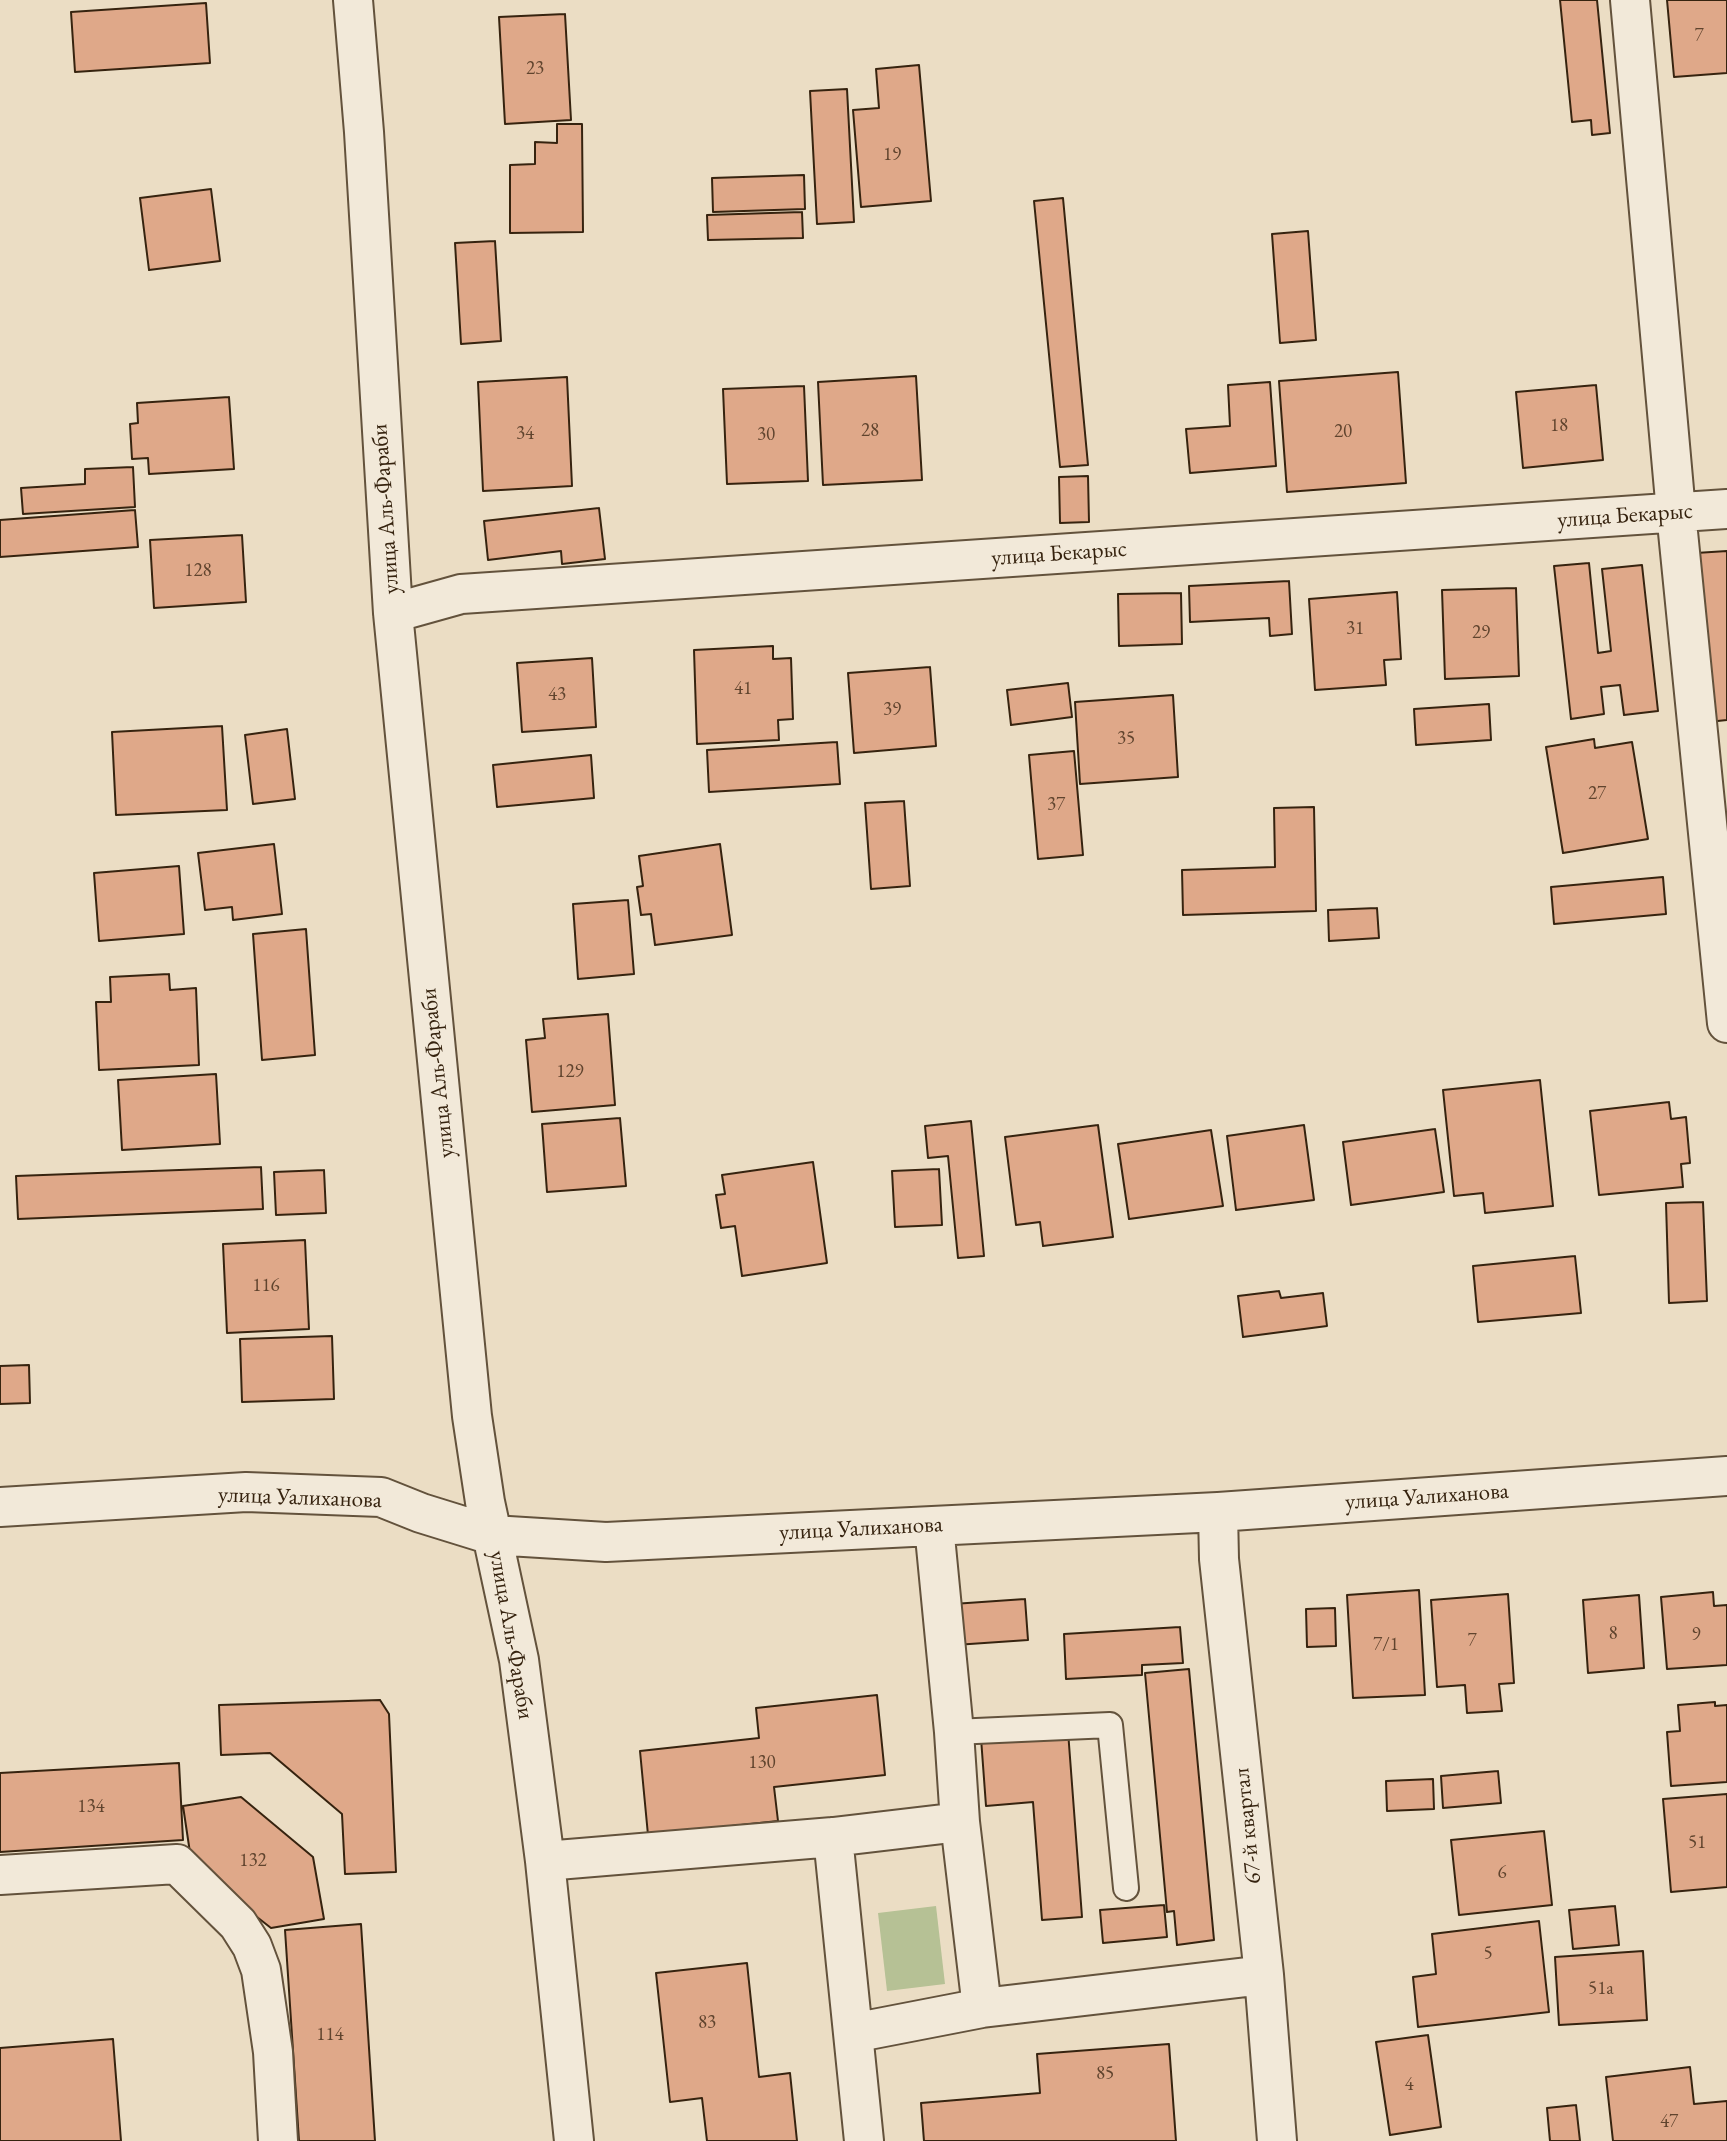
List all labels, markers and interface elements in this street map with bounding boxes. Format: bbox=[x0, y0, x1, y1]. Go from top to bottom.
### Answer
house number: 7 bbox=[1694, 25, 1704, 47]
house number: 23 bbox=[526, 58, 544, 80]
house number: 19 bbox=[883, 144, 901, 166]
house number: 18 bbox=[1550, 415, 1568, 437]
house number: 28 bbox=[861, 420, 879, 442]
house number: 20 bbox=[1334, 421, 1352, 443]
street label: улица Аль-Фараби bbox=[366, 423, 406, 595]
house number: 34 bbox=[516, 423, 534, 445]
house number: 30 bbox=[757, 424, 775, 446]
street label: улица Бекарыс bbox=[1556, 497, 1694, 535]
street label: улица Бекарыс bbox=[990, 535, 1128, 573]
house number: 128 bbox=[184, 560, 212, 582]
house number: 31 bbox=[1346, 618, 1364, 640]
house number: 29 bbox=[1472, 622, 1490, 644]
house number: 41 bbox=[734, 678, 752, 700]
house number: 43 bbox=[548, 684, 566, 706]
house number: 39 bbox=[883, 699, 901, 721]
house number: 35 bbox=[1117, 728, 1135, 750]
house number: 27 bbox=[1588, 783, 1606, 805]
house number: 37 bbox=[1047, 794, 1065, 816]
street label: улица Аль-Фараби bbox=[415, 987, 461, 1159]
house number: 129 bbox=[556, 1061, 584, 1083]
house number: 116 bbox=[252, 1275, 280, 1297]
street label: улица Уалиханова bbox=[1344, 1478, 1510, 1516]
street label: улица Уалиханова bbox=[218, 1481, 382, 1515]
street label: улица Уалиханова bbox=[778, 1511, 944, 1547]
street label: улица Аль-Фараби bbox=[483, 1548, 539, 1722]
house number: 8 bbox=[1608, 1623, 1618, 1645]
house number: 9 bbox=[1691, 1624, 1701, 1646]
house number: 7 bbox=[1467, 1630, 1477, 1652]
house number: 7/1 bbox=[1373, 1634, 1399, 1656]
house number: 130 bbox=[748, 1752, 776, 1774]
street label: 67-й квартал bbox=[1228, 1767, 1268, 1885]
house number: 134 bbox=[77, 1796, 105, 1818]
house number: 51 bbox=[1688, 1832, 1706, 1854]
house number: 132 bbox=[239, 1850, 267, 1872]
house number: 6 bbox=[1497, 1862, 1507, 1884]
house number: 5 bbox=[1483, 1943, 1493, 1965]
house number: 51а bbox=[1588, 1978, 1614, 2000]
house number: 83 bbox=[698, 2012, 716, 2034]
house number: 114 bbox=[316, 2024, 344, 2046]
house number: 85 bbox=[1096, 2063, 1114, 2085]
house number: 4 bbox=[1404, 2074, 1414, 2096]
house number: 47 bbox=[1660, 2111, 1678, 2133]

